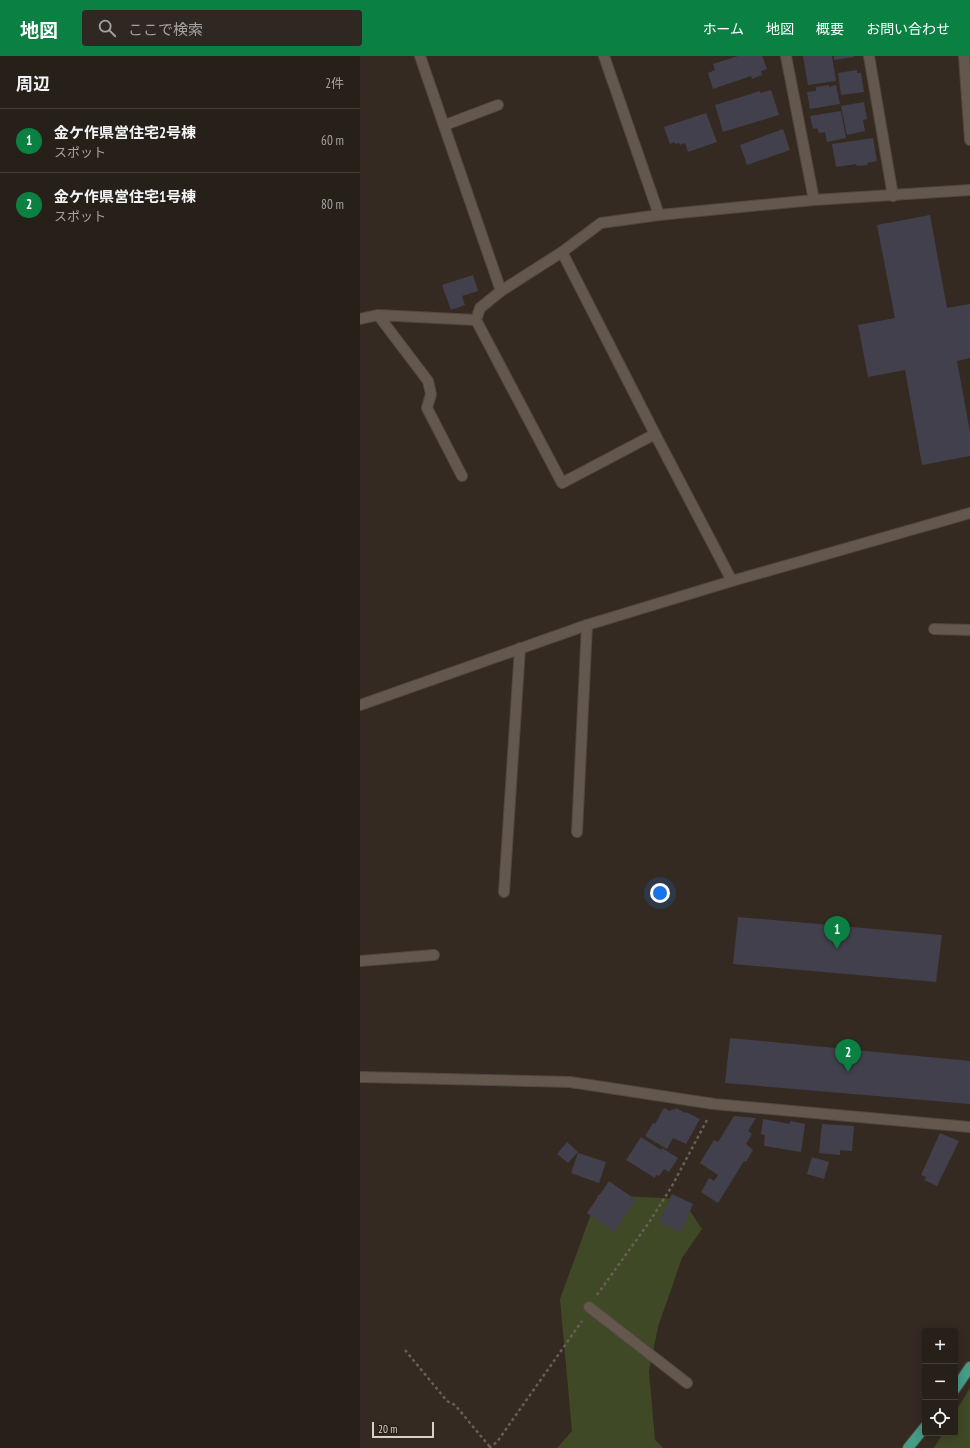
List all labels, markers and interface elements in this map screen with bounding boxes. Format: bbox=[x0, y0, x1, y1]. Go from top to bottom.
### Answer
search box bbox=[82, 10, 362, 46]
icon: search bbox=[96, 17, 118, 39]
text: 地図 bbox=[20, 18, 58, 42]
text: ここで検索 bbox=[128, 20, 203, 39]
text: ホーム bbox=[702, 20, 744, 38]
text: 地図 bbox=[766, 20, 794, 38]
text: 概要 bbox=[816, 20, 844, 38]
text: お問い合わせ bbox=[866, 20, 950, 38]
text: 周辺 bbox=[16, 73, 50, 95]
text: 2件 bbox=[325, 75, 344, 92]
text: 金ケ作県営住宅2号棟 bbox=[54, 123, 196, 142]
text: 1 bbox=[26, 132, 32, 149]
text: 60 m bbox=[321, 132, 344, 149]
text: スポット bbox=[54, 144, 106, 161]
text: 金ケ作県営住宅1号棟 bbox=[54, 187, 196, 206]
text: 2 bbox=[26, 196, 32, 213]
text: 80 m bbox=[321, 196, 344, 213]
text: スポット bbox=[54, 208, 106, 225]
your location bbox=[650, 883, 670, 903]
pin: 1 bbox=[824, 916, 850, 949]
pin: 2 bbox=[835, 1039, 861, 1072]
map controls bbox=[922, 1328, 958, 1436]
button: + bbox=[922, 1328, 958, 1364]
button: − bbox=[922, 1364, 958, 1400]
button: locate bbox=[922, 1400, 958, 1436]
scale bar bbox=[372, 1420, 434, 1439]
text: 20 m bbox=[378, 1422, 397, 1436]

